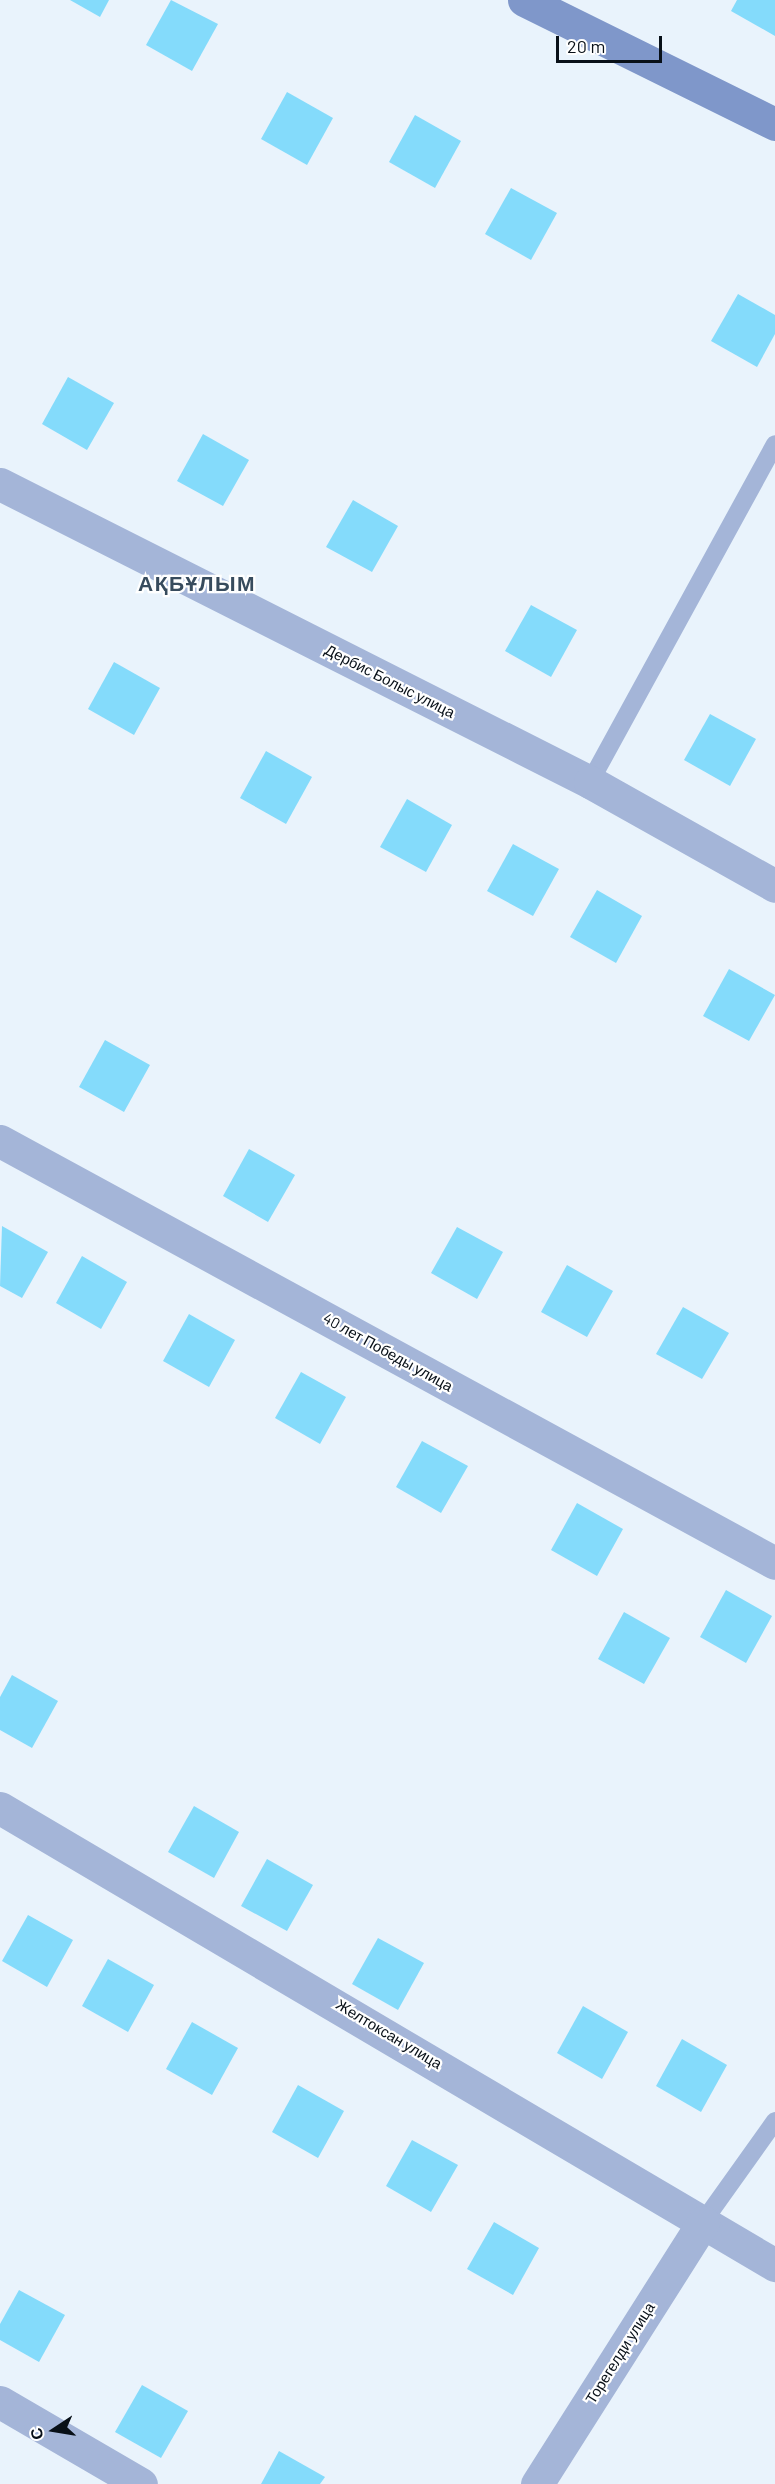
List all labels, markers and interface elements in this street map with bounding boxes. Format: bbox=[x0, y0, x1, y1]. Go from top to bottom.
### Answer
scale bar bbox=[559, 24, 666, 62]
text: 20 m bbox=[567, 35, 605, 57]
district label: АҚБҰЛЫМ bbox=[138, 570, 256, 596]
street label: Дербис Болыс улица bbox=[322, 640, 458, 722]
street label: 40 лет Победы улица bbox=[320, 1309, 456, 1395]
street label: Желтоксан улица bbox=[333, 1995, 445, 2073]
street label: Торегелди улица bbox=[582, 2299, 658, 2407]
north arrow bbox=[24, 2400, 84, 2460]
text: С bbox=[25, 2426, 46, 2441]

